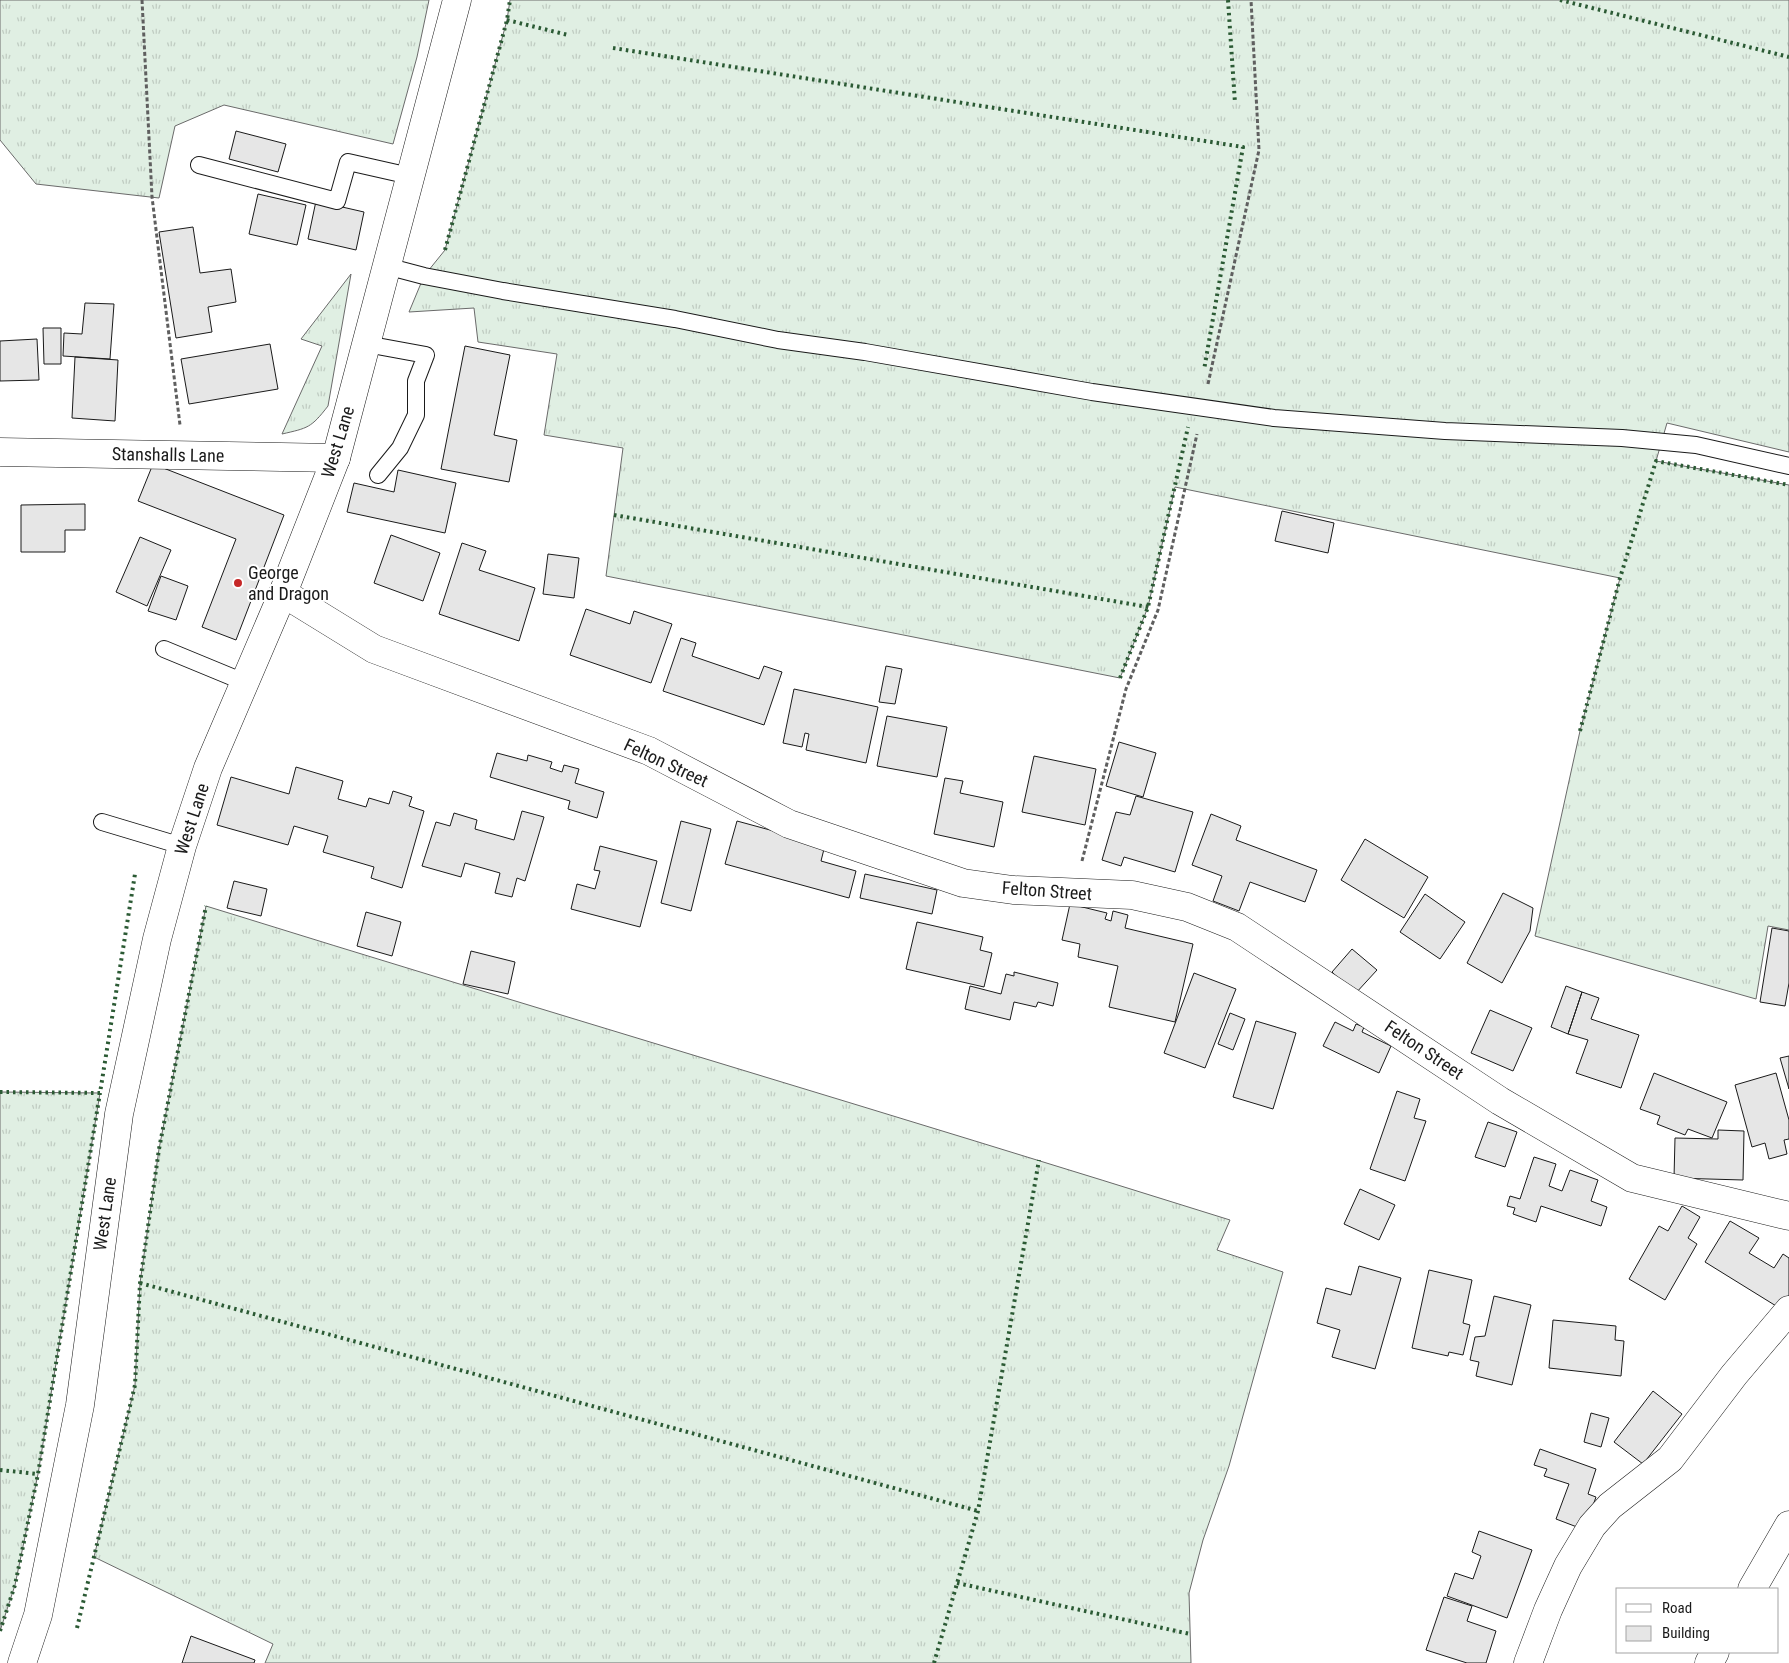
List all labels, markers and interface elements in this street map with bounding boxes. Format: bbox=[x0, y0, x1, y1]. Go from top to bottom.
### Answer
street label: West Lane bbox=[317, 403, 358, 480]
street label: Stanshalls Lane bbox=[112, 443, 224, 466]
place label: George and Dragon bbox=[248, 562, 329, 604]
marker: George and Dragon bbox=[232, 577, 244, 589]
street label: Felton Street bbox=[621, 734, 712, 791]
street label: West Lane bbox=[170, 780, 213, 857]
street label: Felton Street bbox=[1001, 877, 1093, 904]
street label: Felton Street bbox=[1381, 1016, 1468, 1084]
street label: West Lane bbox=[89, 1176, 120, 1252]
legend bbox=[1616, 1588, 1779, 1653]
text: Road bbox=[1662, 1599, 1692, 1617]
text: Building bbox=[1662, 1624, 1710, 1642]

